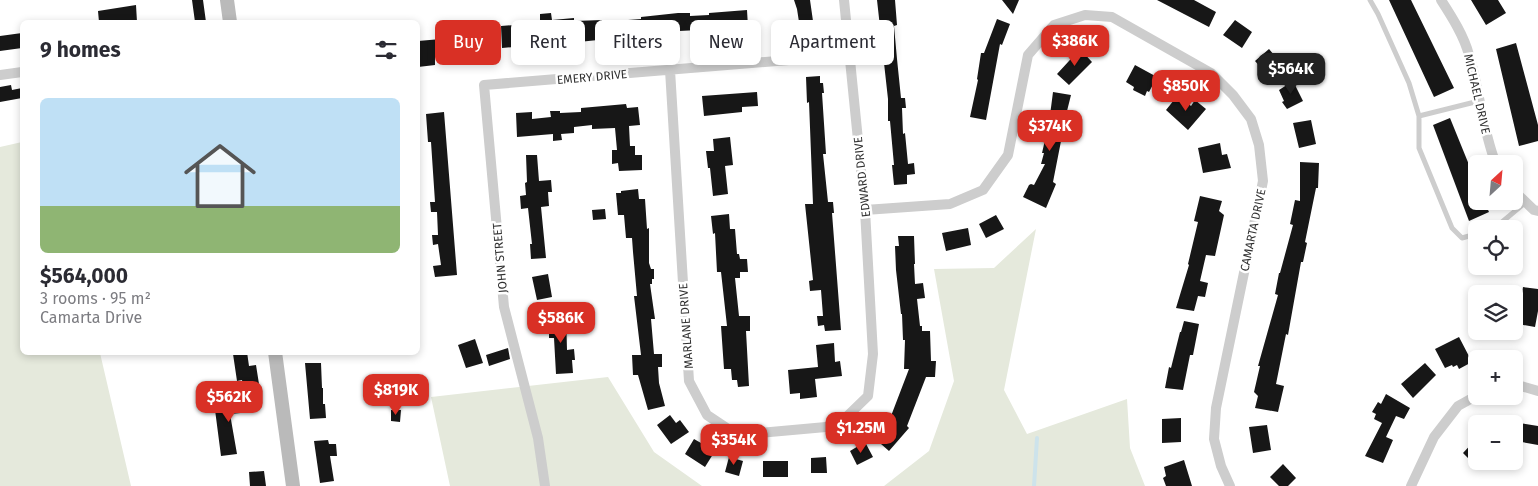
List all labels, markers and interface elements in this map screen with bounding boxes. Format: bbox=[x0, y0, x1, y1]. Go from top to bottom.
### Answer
chip: Buy bbox=[435, 20, 501, 65]
chip: Rent bbox=[511, 20, 585, 65]
chip: Filters bbox=[595, 20, 680, 65]
chip: New bbox=[690, 20, 761, 65]
chip: Apartment bbox=[771, 20, 894, 65]
pin: $386K bbox=[1040, 24, 1110, 67]
text: $386K bbox=[1052, 31, 1098, 50]
icon: filters bbox=[372, 36, 400, 64]
text: 9 homes bbox=[40, 37, 121, 63]
pin: $564K bbox=[1256, 52, 1326, 95]
street label: MICHAEL DRIVE bbox=[1461, 53, 1493, 135]
text: $564K bbox=[1268, 59, 1314, 78]
street label: EMERY DRIVE bbox=[556, 67, 628, 87]
pin: $850K bbox=[1151, 70, 1221, 112]
text: $850K bbox=[1163, 76, 1209, 95]
pin: $374K bbox=[1015, 110, 1085, 152]
text: $374K bbox=[1028, 116, 1072, 135]
icon: home bbox=[175, 131, 265, 221]
street label: EDWARD DRIVE bbox=[851, 136, 873, 218]
north arrow bbox=[1468, 155, 1522, 210]
map controls bbox=[1468, 155, 1523, 470]
street label: CAMARTA DRIVE bbox=[1237, 187, 1269, 273]
button: locate bbox=[1468, 220, 1523, 275]
street label: JOHN STREET bbox=[490, 222, 510, 294]
text: $564,000 bbox=[40, 263, 128, 289]
street label: MARLANE DRIVE bbox=[676, 283, 696, 369]
button: layers bbox=[1468, 285, 1523, 340]
text: 3 rooms · 95 m² bbox=[40, 289, 151, 308]
pin: $586K bbox=[526, 302, 596, 344]
text: Camarta Drive bbox=[40, 308, 142, 327]
text: $586K bbox=[538, 308, 584, 327]
button: + bbox=[1468, 350, 1523, 405]
pin: $819K bbox=[361, 374, 431, 416]
pin: $562K bbox=[194, 380, 264, 423]
text: $819K bbox=[374, 380, 418, 399]
text: $562K bbox=[207, 387, 251, 406]
pin: $1.25M bbox=[820, 412, 902, 454]
button: − bbox=[1468, 415, 1523, 470]
text: $1.25M bbox=[837, 418, 885, 437]
pin: $354K bbox=[699, 424, 769, 466]
text: $354K bbox=[712, 430, 756, 449]

